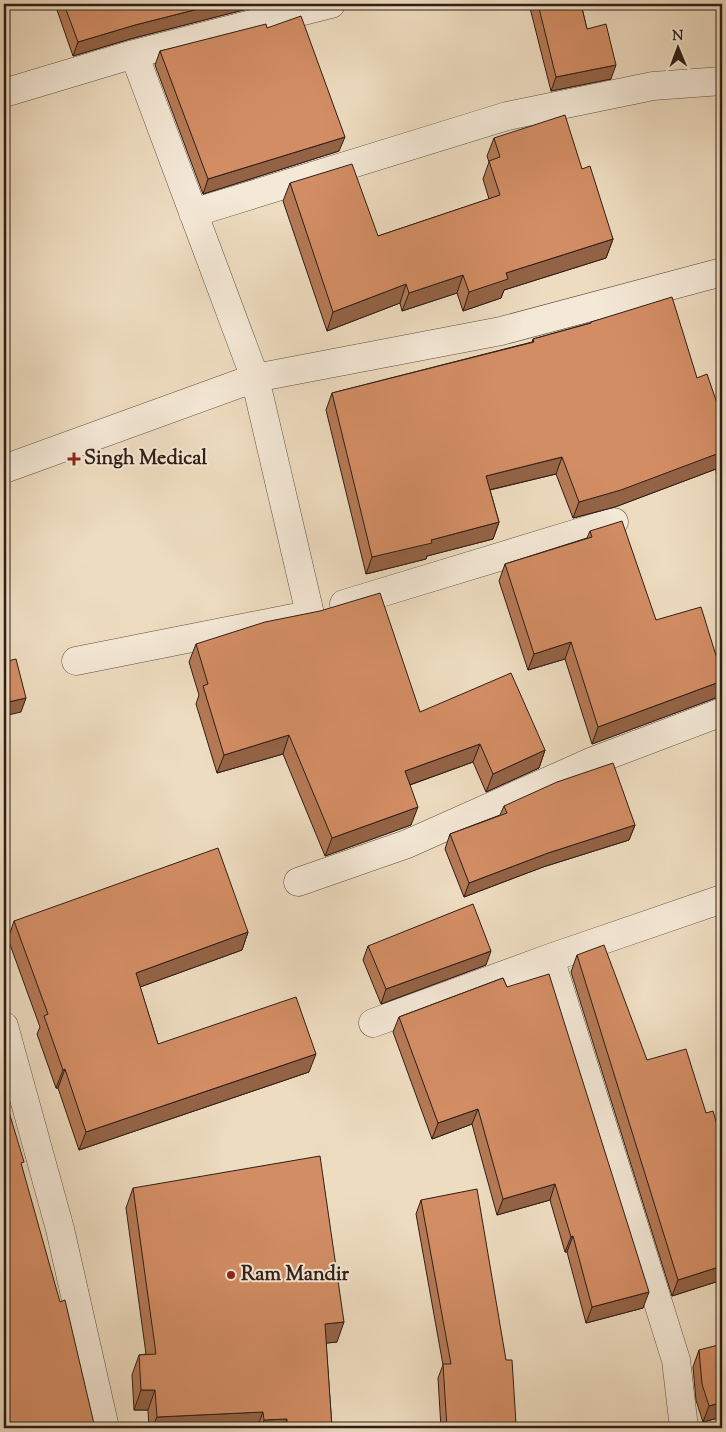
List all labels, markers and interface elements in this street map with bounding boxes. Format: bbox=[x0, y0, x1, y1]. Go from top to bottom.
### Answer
north arrow bbox=[654, 22, 704, 72]
text: N bbox=[672, 27, 684, 47]
place label: Singh Medical bbox=[84, 445, 208, 474]
marker: Singh Medical bbox=[68, 453, 80, 465]
place label: Ram Mandir bbox=[241, 1261, 349, 1290]
marker: Ram Mandir bbox=[225, 1269, 237, 1281]

